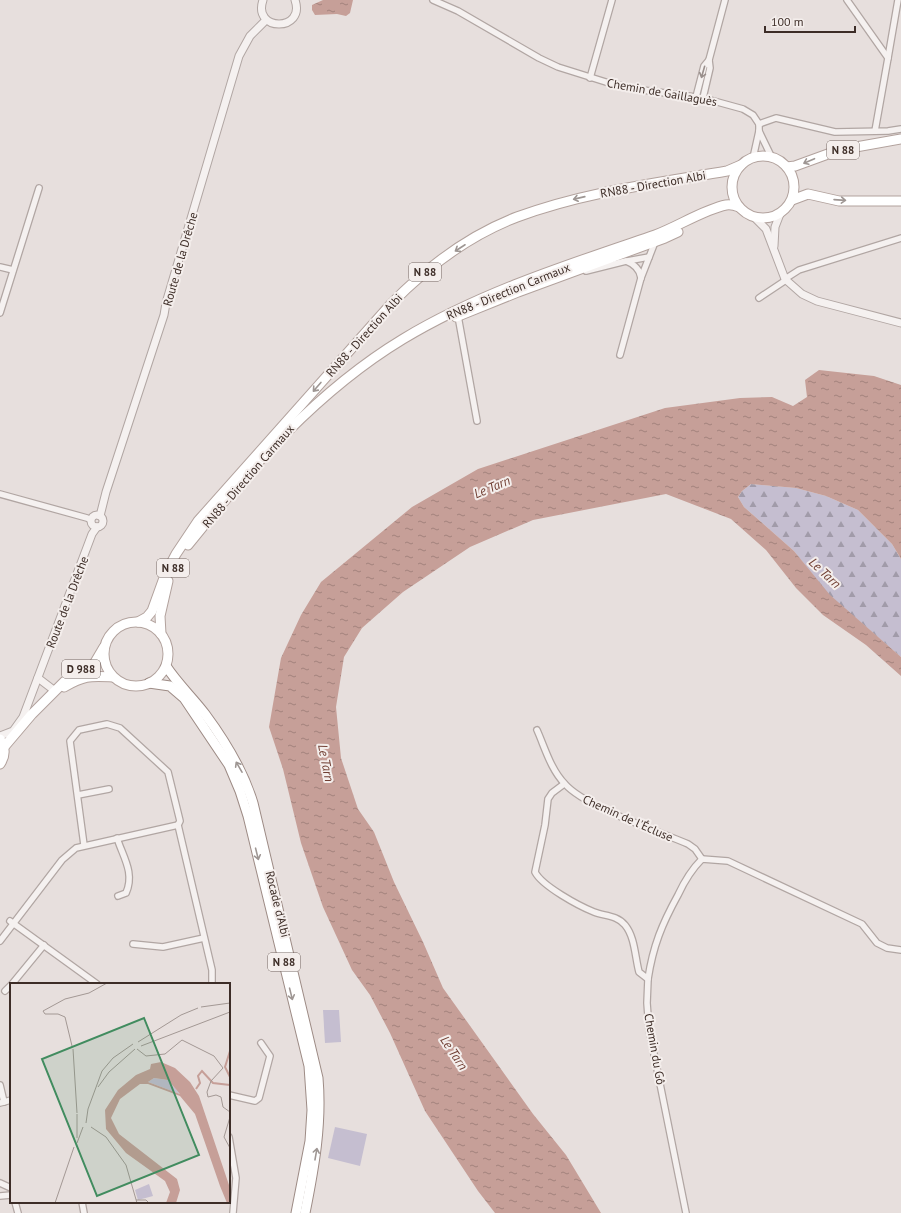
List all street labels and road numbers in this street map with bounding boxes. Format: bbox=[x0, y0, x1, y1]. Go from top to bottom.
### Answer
street label: Chemin de Gaillaguès bbox=[606, 75, 718, 109]
road number: N 88 bbox=[827, 141, 859, 159]
street label: RN88 - Direction Albi bbox=[599, 167, 707, 201]
street label: Route de la Drêche bbox=[159, 210, 201, 308]
street label: RN88 - Direction Carmaux bbox=[444, 259, 572, 323]
road number: N 88 bbox=[409, 263, 441, 281]
street label: RN88 - Direction Albi bbox=[323, 290, 405, 380]
street label: RN88 - Direction Carmaux bbox=[199, 421, 297, 531]
street label: Route de la Drêche bbox=[43, 554, 91, 650]
road number: N 88 bbox=[157, 559, 189, 577]
road number: D 988 bbox=[62, 660, 100, 678]
street label: Chemin de l'Écluse bbox=[581, 791, 675, 845]
street label: Rocade d'Albi bbox=[263, 869, 293, 939]
road number: N 88 bbox=[268, 953, 300, 971]
street label: Chemin du Gô bbox=[641, 1012, 669, 1086]

